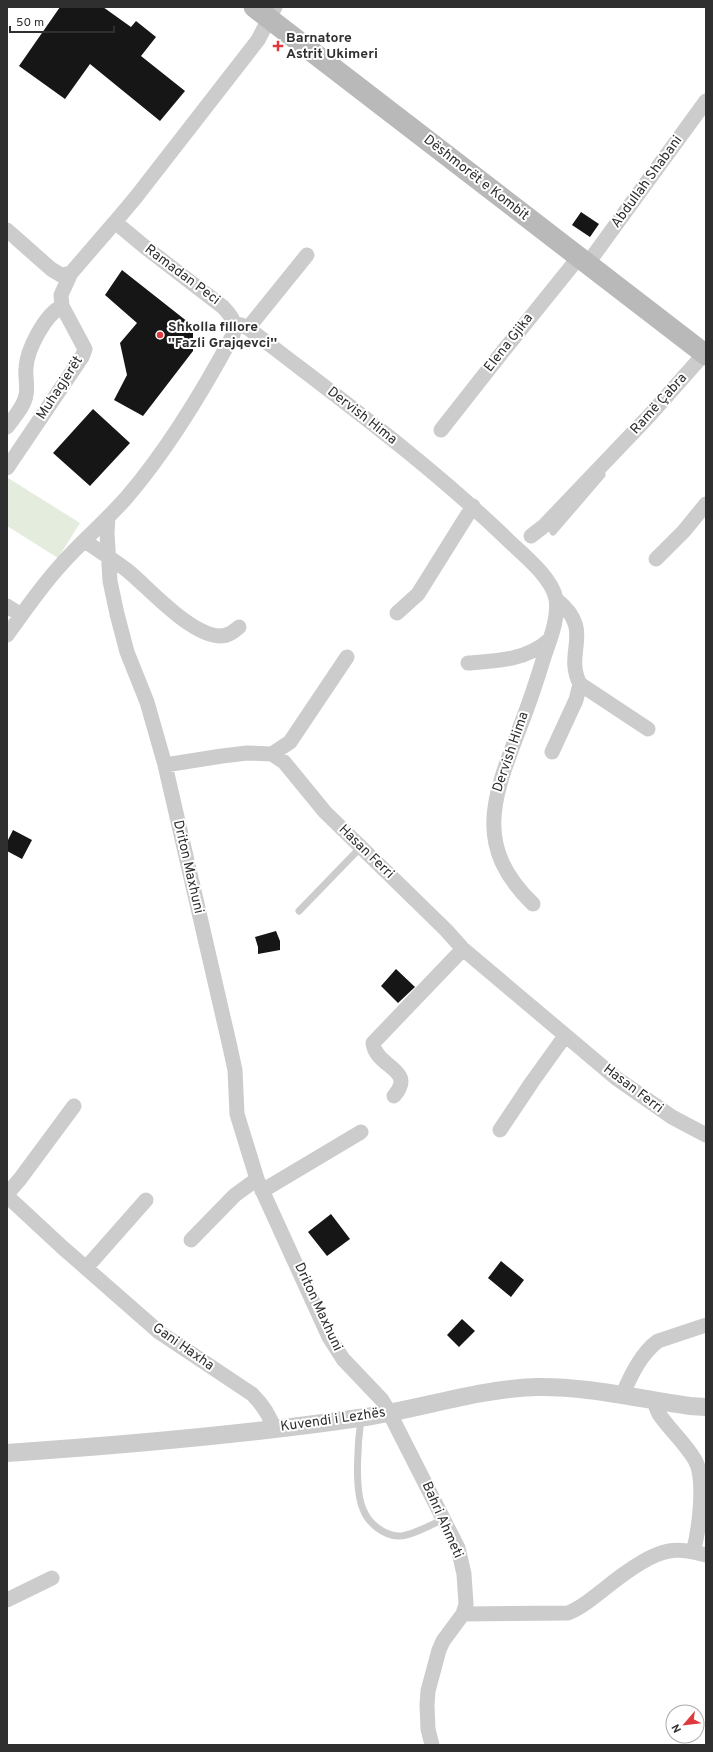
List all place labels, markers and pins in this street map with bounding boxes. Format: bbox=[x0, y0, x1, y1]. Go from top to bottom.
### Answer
place label: Barnatore Astrit Ukimeri bbox=[286, 30, 378, 63]
marker: Barnatore Astrit Ukimeri bbox=[273, 41, 283, 51]
place label: Shkolla fillore ''Fazli Grajqevci'' bbox=[168, 319, 277, 352]
marker: Shkolla fillore ''Fazli Grajqevci'' bbox=[155, 330, 165, 340]

